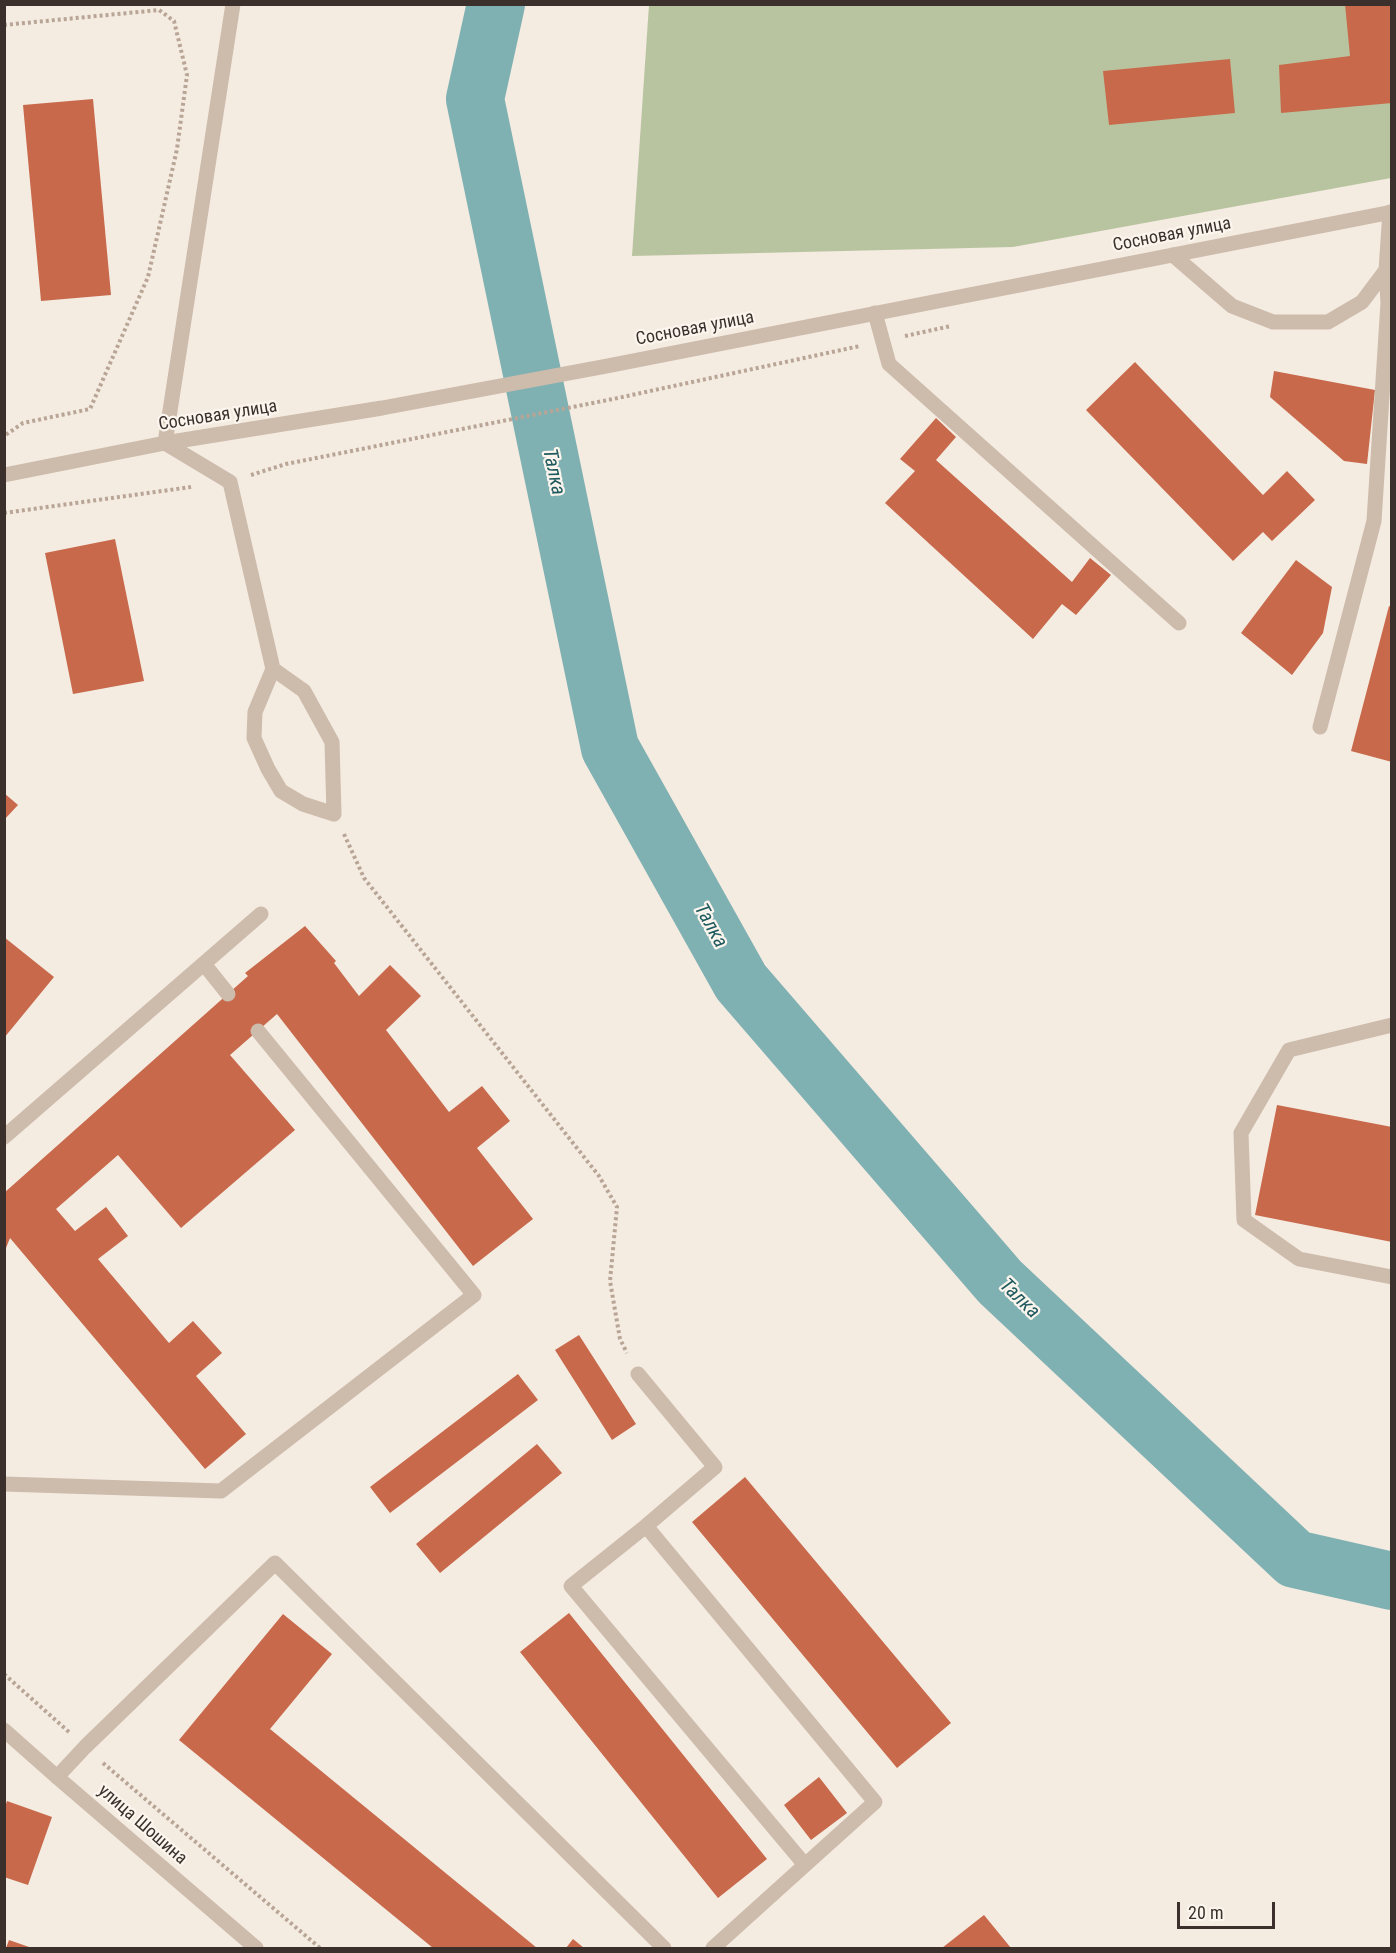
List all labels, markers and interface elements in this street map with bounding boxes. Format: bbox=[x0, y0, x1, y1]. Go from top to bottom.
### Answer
street label: Сосновая улица bbox=[1111, 213, 1233, 257]
street label: Сосновая улица bbox=[634, 307, 756, 351]
street label: Сосновая улица bbox=[157, 396, 279, 436]
water label: Талка bbox=[536, 447, 570, 497]
water label: Талка bbox=[688, 900, 732, 952]
water label: Талка bbox=[994, 1274, 1044, 1324]
street label: улица Шошина bbox=[93, 1780, 191, 1870]
scale bar bbox=[1180, 1890, 1278, 1928]
text: 20 m bbox=[1188, 1902, 1223, 1923]

